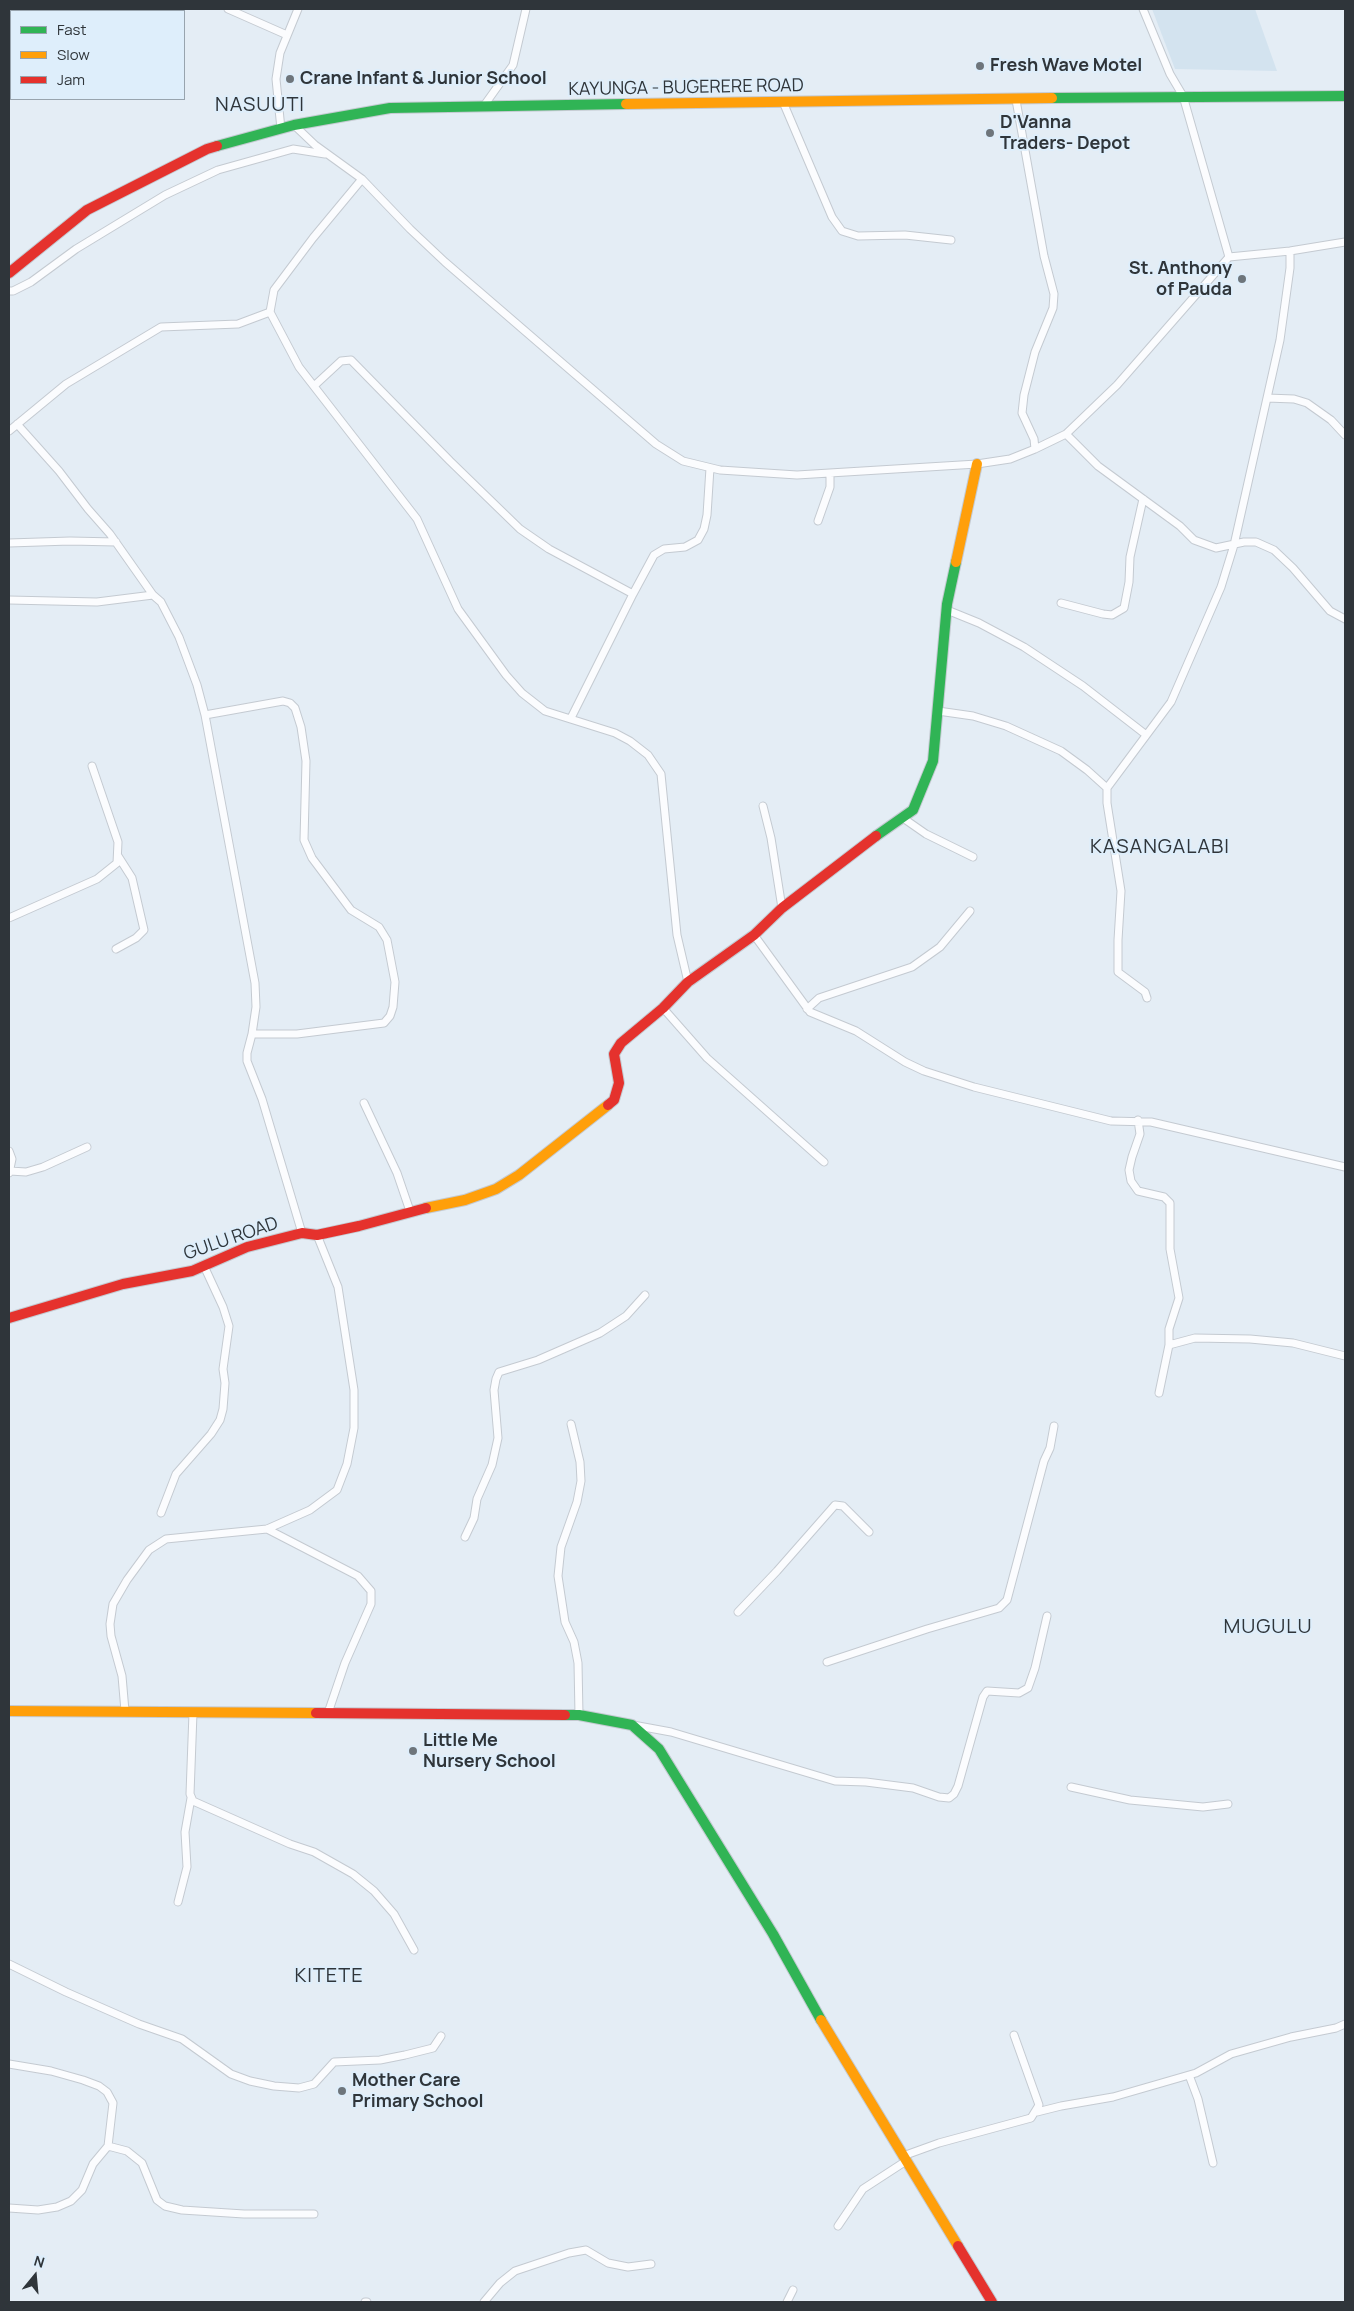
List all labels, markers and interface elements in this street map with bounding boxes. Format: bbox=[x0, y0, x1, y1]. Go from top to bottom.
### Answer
legend bbox=[10, 10, 185, 100]
text: Fast bbox=[57, 19, 86, 40]
text: Slow bbox=[57, 44, 90, 65]
place label: Fresh Wave Motel bbox=[990, 55, 1142, 77]
marker: Fresh Wave Motel bbox=[974, 60, 986, 72]
place label: Crane Infant & Junior School bbox=[300, 68, 547, 90]
text: Jam bbox=[57, 69, 85, 90]
marker: Crane Infant & Junior School bbox=[284, 73, 296, 85]
street label: KAYUNGA - BUGERERE ROAD bbox=[568, 75, 804, 101]
district label: NASUUTI bbox=[214, 93, 306, 117]
place label: D'Vanna Traders- Depot bbox=[1000, 112, 1130, 154]
marker: D'Vanna Traders- Depot bbox=[984, 127, 996, 139]
place label: St. Anthony of Pauda bbox=[1129, 258, 1232, 300]
marker: St. Anthony of Pauda bbox=[1236, 273, 1248, 285]
district label: KASANGALABI bbox=[1089, 835, 1231, 859]
street label: GULU ROAD bbox=[181, 1213, 281, 1265]
district label: MUGULU bbox=[1223, 1615, 1313, 1639]
place label: Little Me Nursery School bbox=[423, 1730, 556, 1772]
marker: Little Me Nursery School bbox=[407, 1745, 419, 1757]
district label: KITETE bbox=[294, 1964, 364, 1988]
place label: Mother Care Primary School bbox=[352, 2070, 484, 2112]
marker: Mother Care Primary School bbox=[336, 2085, 348, 2097]
north arrow bbox=[10, 2251, 60, 2301]
text: N bbox=[32, 2251, 47, 2272]

